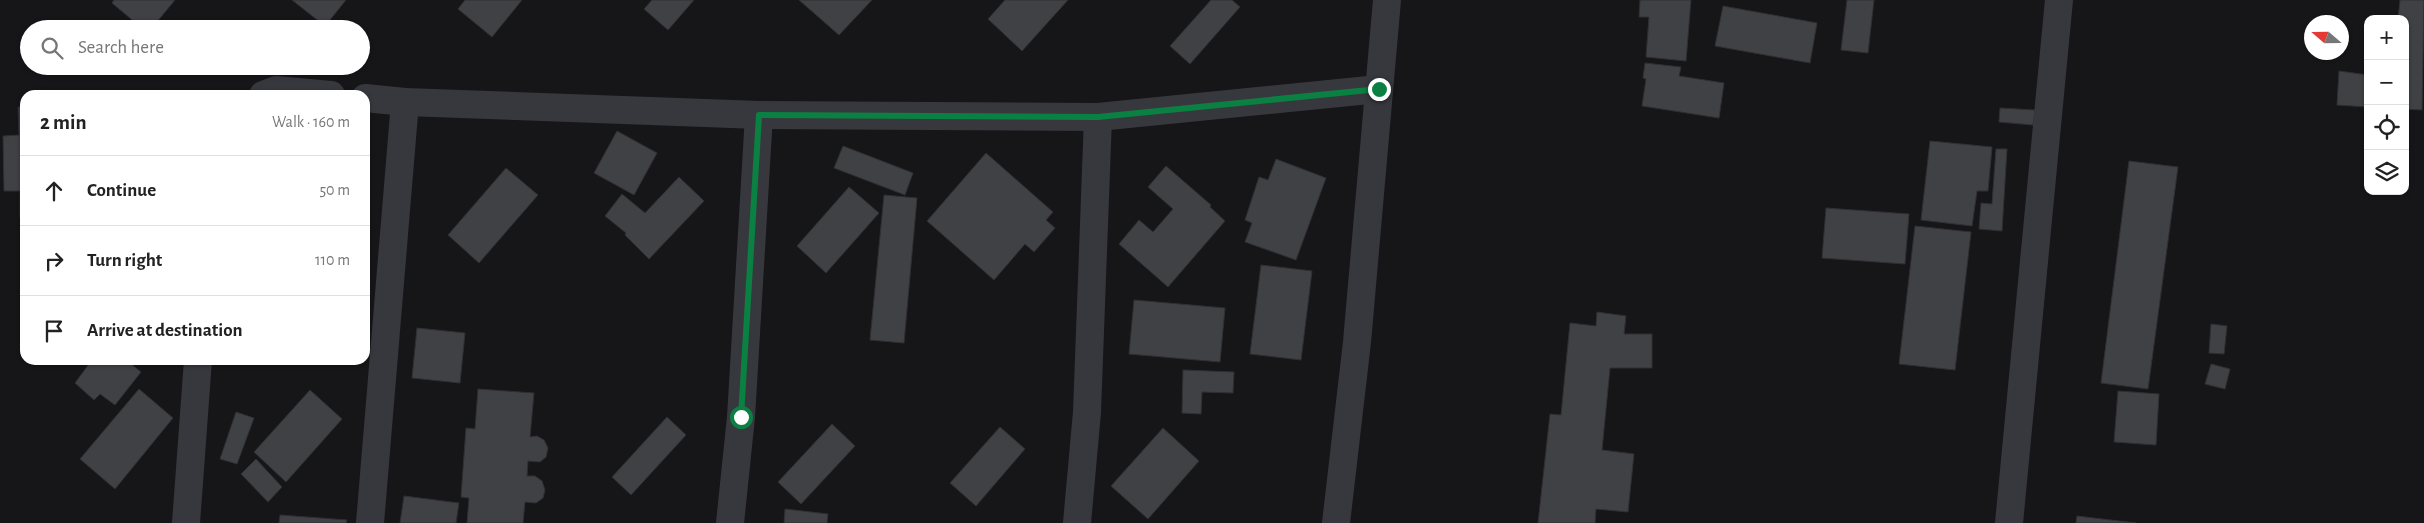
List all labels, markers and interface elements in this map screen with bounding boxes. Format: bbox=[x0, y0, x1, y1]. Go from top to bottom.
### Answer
north arrow bbox=[2304, 15, 2349, 60]
map controls bbox=[2364, 15, 2409, 195]
button: + bbox=[2364, 15, 2409, 60]
search box bbox=[20, 20, 370, 75]
icon: search bbox=[38, 34, 66, 62]
text: Search here bbox=[78, 38, 164, 57]
button: − bbox=[2364, 60, 2409, 105]
route end bbox=[1368, 78, 1391, 101]
button: locate bbox=[2364, 105, 2409, 150]
text: 2 min bbox=[40, 112, 87, 133]
text: Walk · 160 m bbox=[272, 114, 350, 130]
button: layers bbox=[2364, 150, 2409, 195]
icon: ahead bbox=[40, 177, 68, 205]
text: Continue bbox=[87, 181, 156, 200]
text: 50 m bbox=[319, 182, 350, 198]
icon: right bbox=[40, 247, 68, 275]
text: Turn right bbox=[87, 251, 162, 270]
text: 110 m bbox=[315, 252, 350, 268]
icon: arrive bbox=[40, 317, 68, 345]
text: Arrive at destination bbox=[87, 321, 243, 340]
route start bbox=[730, 406, 753, 429]

